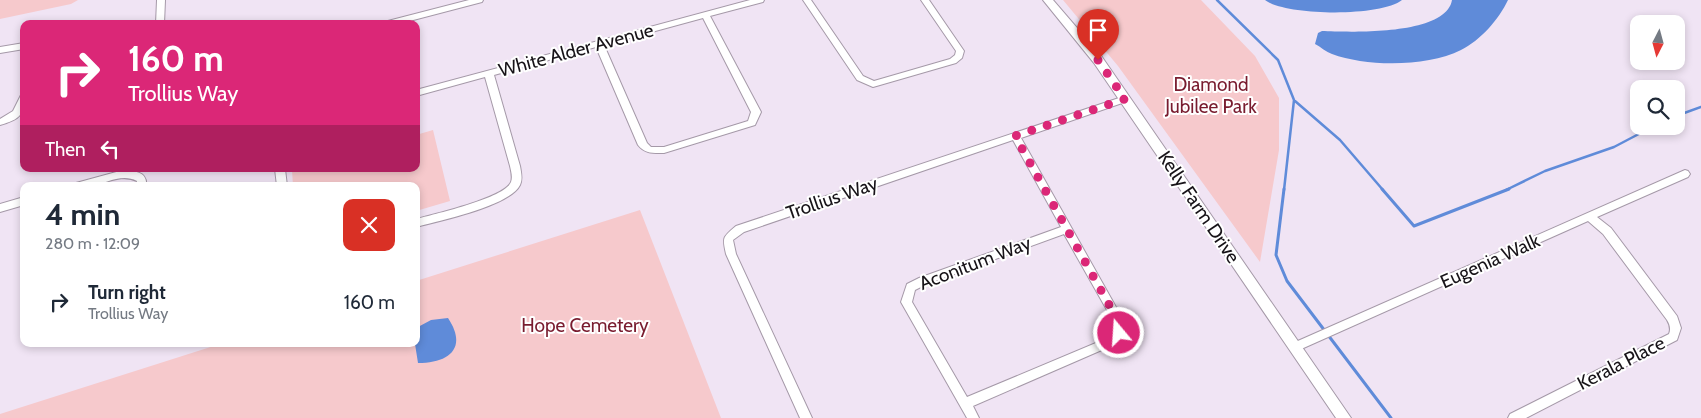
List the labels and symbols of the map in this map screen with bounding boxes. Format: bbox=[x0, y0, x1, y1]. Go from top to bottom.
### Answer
pin bbox=[1077, 9, 1119, 60]
north arrow bbox=[1630, 15, 1685, 70]
street label: White Alder Avenue bbox=[496, 18, 656, 82]
park label: Diamond Jubilee Park bbox=[1164, 73, 1257, 118]
street label: Kelly Farm Drive bbox=[1153, 147, 1245, 268]
street label: Trollius Way bbox=[783, 171, 881, 224]
street label: Eugenia Walk bbox=[1437, 229, 1544, 293]
street label: Aconitum Way bbox=[916, 231, 1035, 295]
position arrow bbox=[1092, 306, 1144, 358]
park label: Hope Cemetery bbox=[521, 314, 649, 337]
street label: Kerala Place bbox=[1573, 331, 1669, 395]

